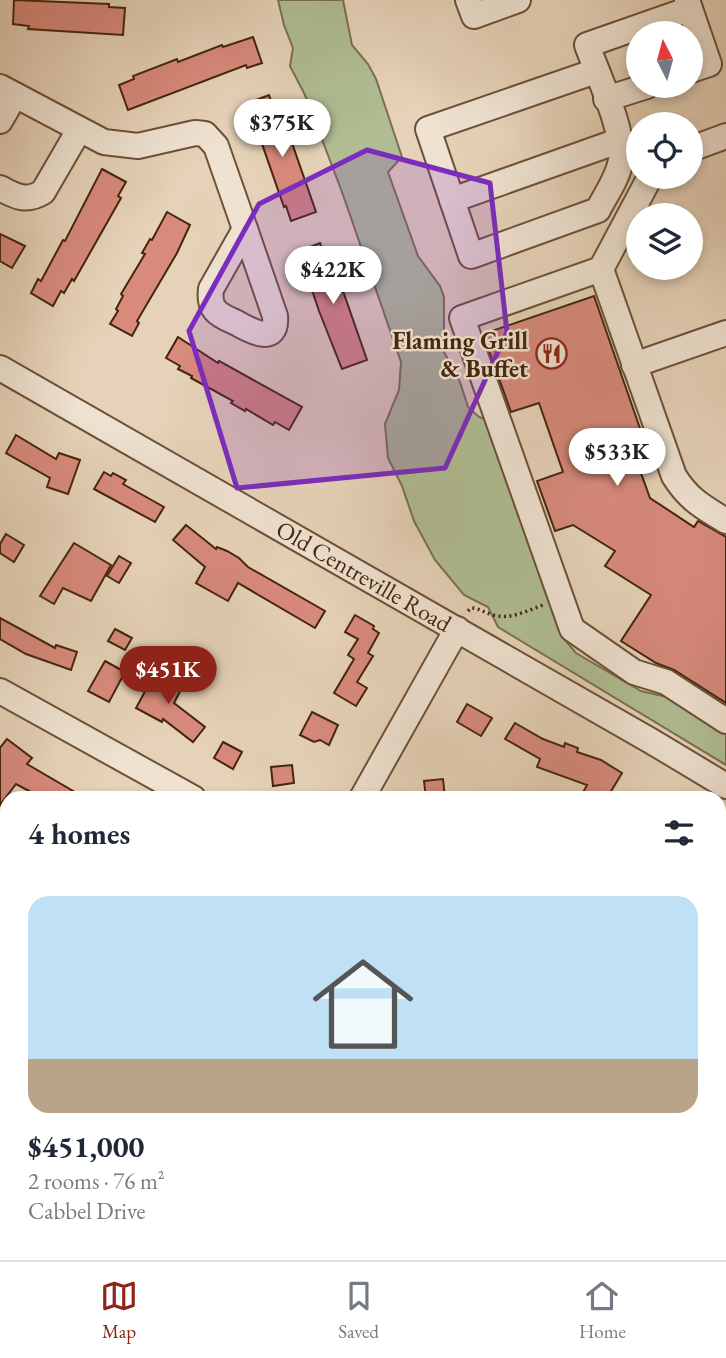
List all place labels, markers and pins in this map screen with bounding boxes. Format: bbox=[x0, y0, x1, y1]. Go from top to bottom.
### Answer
pin: $375K bbox=[233, 100, 331, 159]
pin: $422K bbox=[284, 246, 382, 306]
place label: Flaming Grill & Buffet bbox=[392, 325, 528, 384]
restaurant icon: Flaming Grill & Buffet bbox=[534, 337, 568, 371]
pin: $533K bbox=[568, 428, 666, 488]
pin: $451K bbox=[119, 646, 217, 706]

